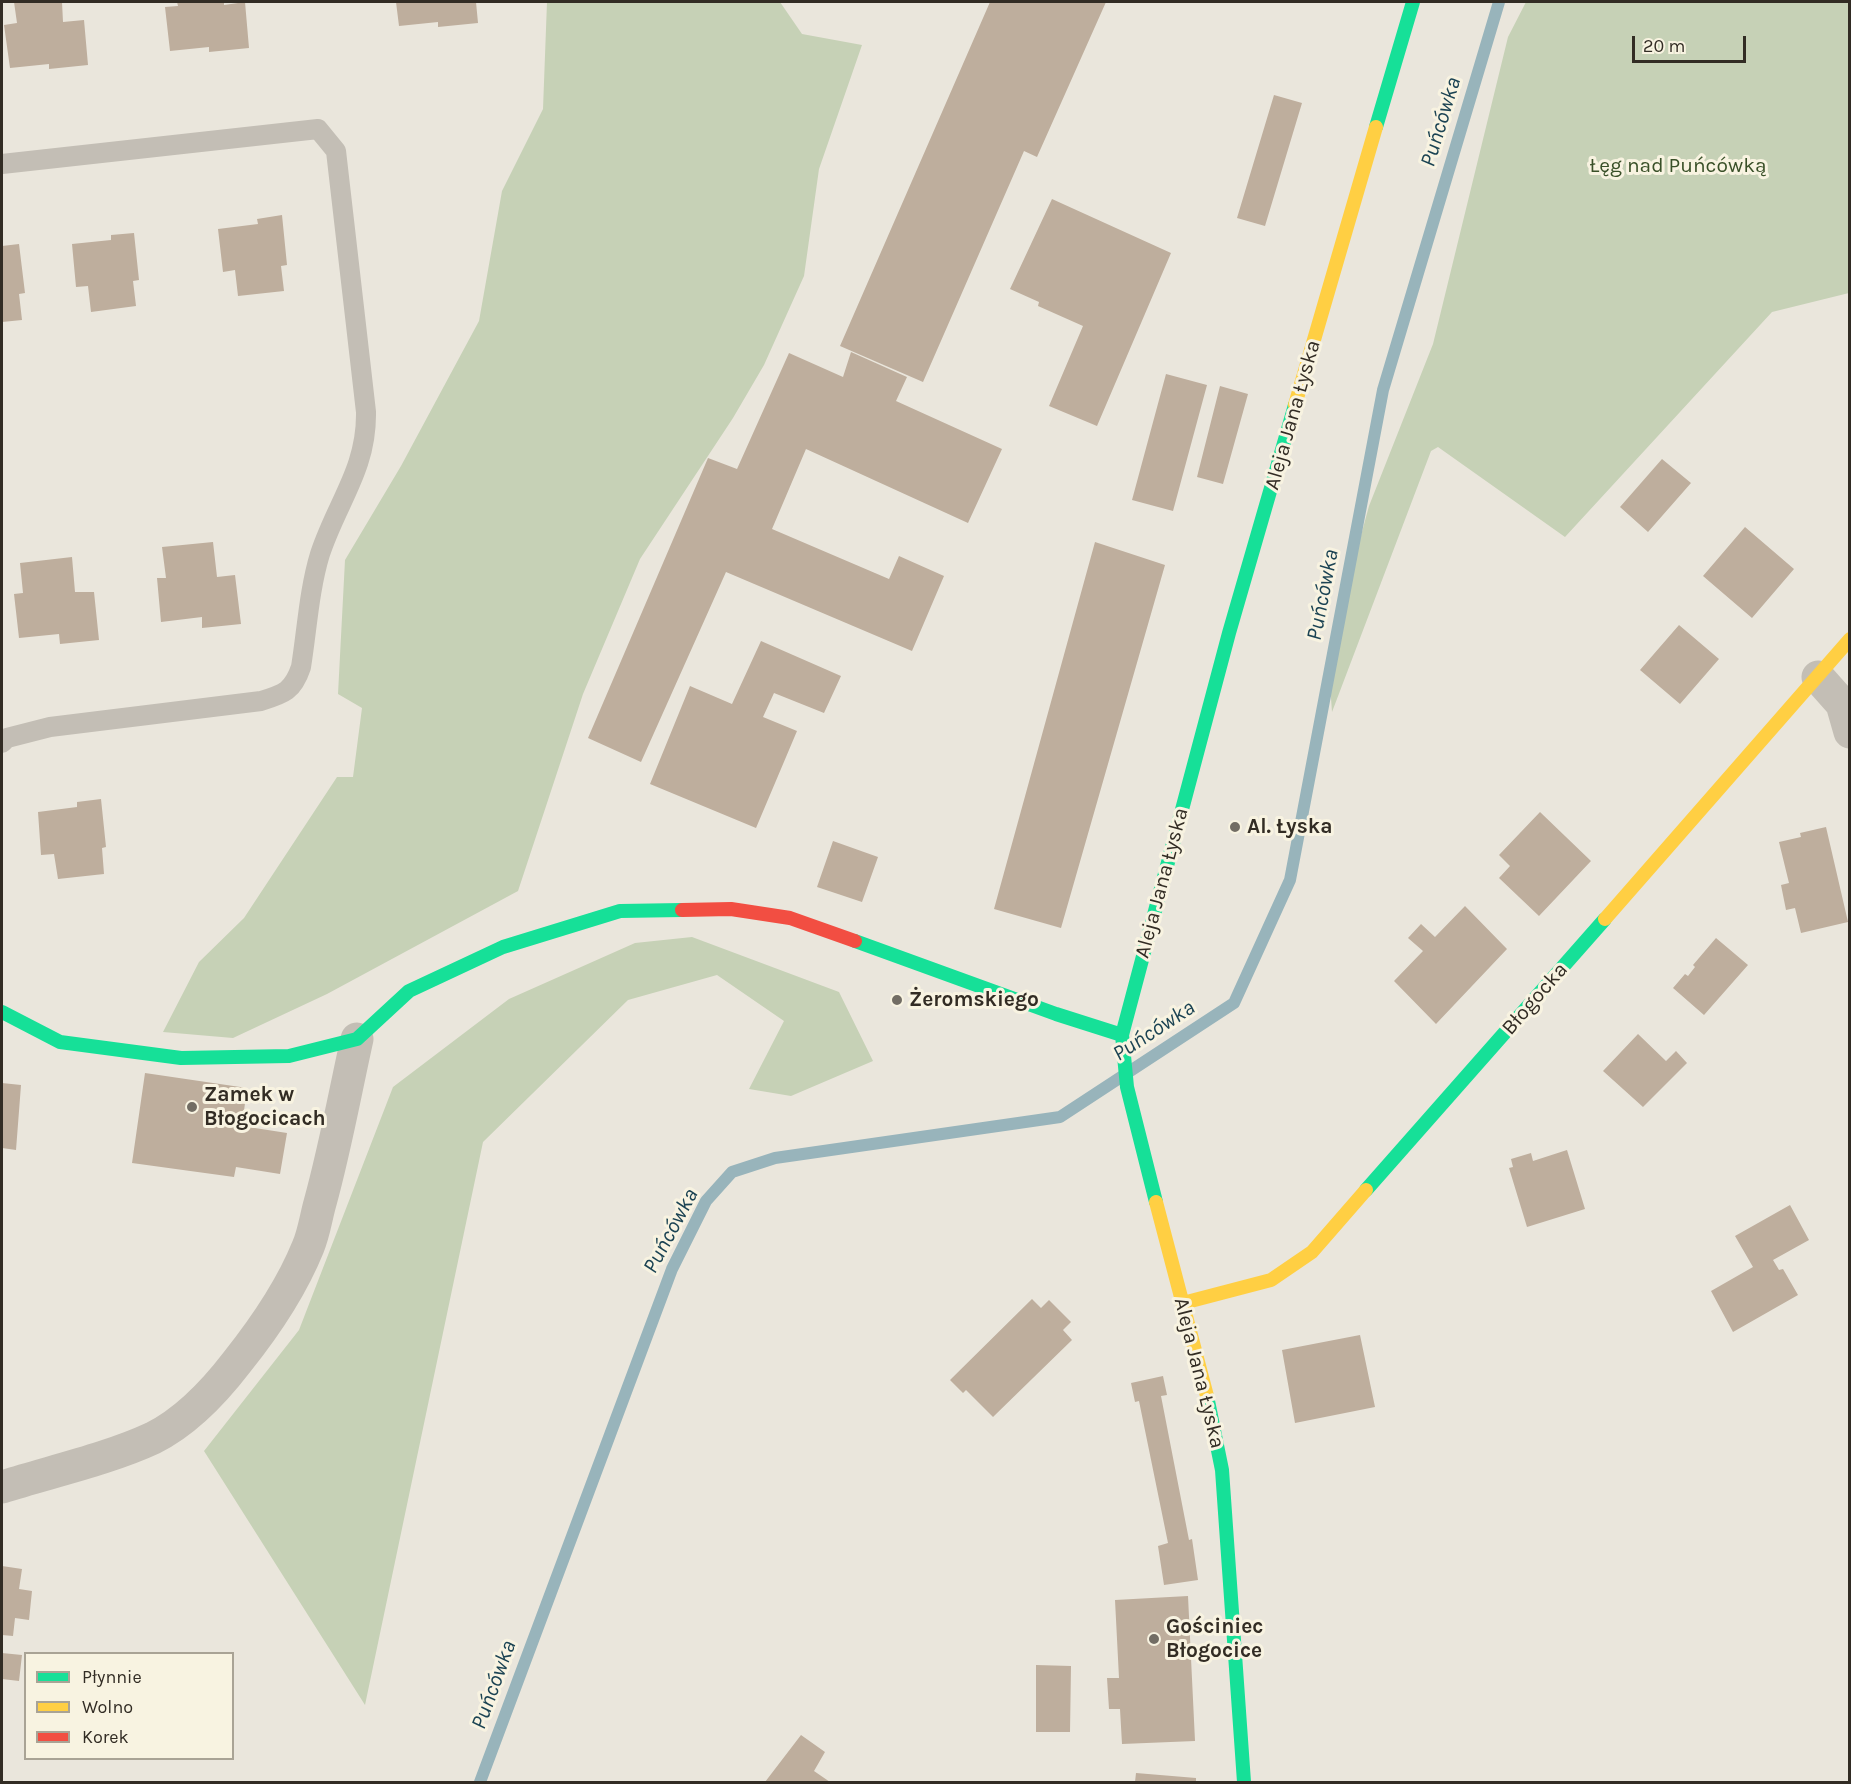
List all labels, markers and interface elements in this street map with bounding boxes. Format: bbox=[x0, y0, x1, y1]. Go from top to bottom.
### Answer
scale bar bbox=[1635, 24, 1749, 62]
text: 20 m bbox=[1643, 35, 1685, 57]
water label: Puńcówka bbox=[1415, 74, 1467, 170]
park label: Łęg nad Puńcówką bbox=[1589, 153, 1767, 179]
street label: Aleja Jana Łyska bbox=[1260, 337, 1326, 493]
water label: Puńcówka bbox=[1301, 547, 1345, 643]
street label: Aleja Jana Łyska bbox=[1130, 805, 1194, 961]
place label: Al. Łyska bbox=[1247, 814, 1332, 840]
marker: Al. Łyska bbox=[1228, 820, 1242, 834]
street label: Błogocka bbox=[1497, 958, 1573, 1040]
place label: Żeromskiego bbox=[909, 987, 1039, 1013]
marker: Żeromskiego bbox=[890, 993, 904, 1007]
water label: Puńcówka bbox=[1108, 995, 1200, 1067]
place label: Zamek w Błogocicach bbox=[204, 1082, 326, 1132]
marker: Zamek w Błogocicach bbox=[185, 1100, 199, 1114]
water label: Puńcówka bbox=[638, 1184, 704, 1278]
street label: Aleja Jana Łyska bbox=[1168, 1295, 1230, 1451]
place label: Gościniec Błogocice bbox=[1166, 1614, 1263, 1664]
marker: Gościniec Błogocice bbox=[1147, 1632, 1161, 1646]
water label: Puńcówka bbox=[466, 1637, 522, 1733]
legend bbox=[24, 1652, 234, 1760]
text: Płynnie bbox=[82, 1666, 142, 1688]
text: Wolno bbox=[82, 1696, 133, 1718]
text: Korek bbox=[82, 1726, 129, 1748]

